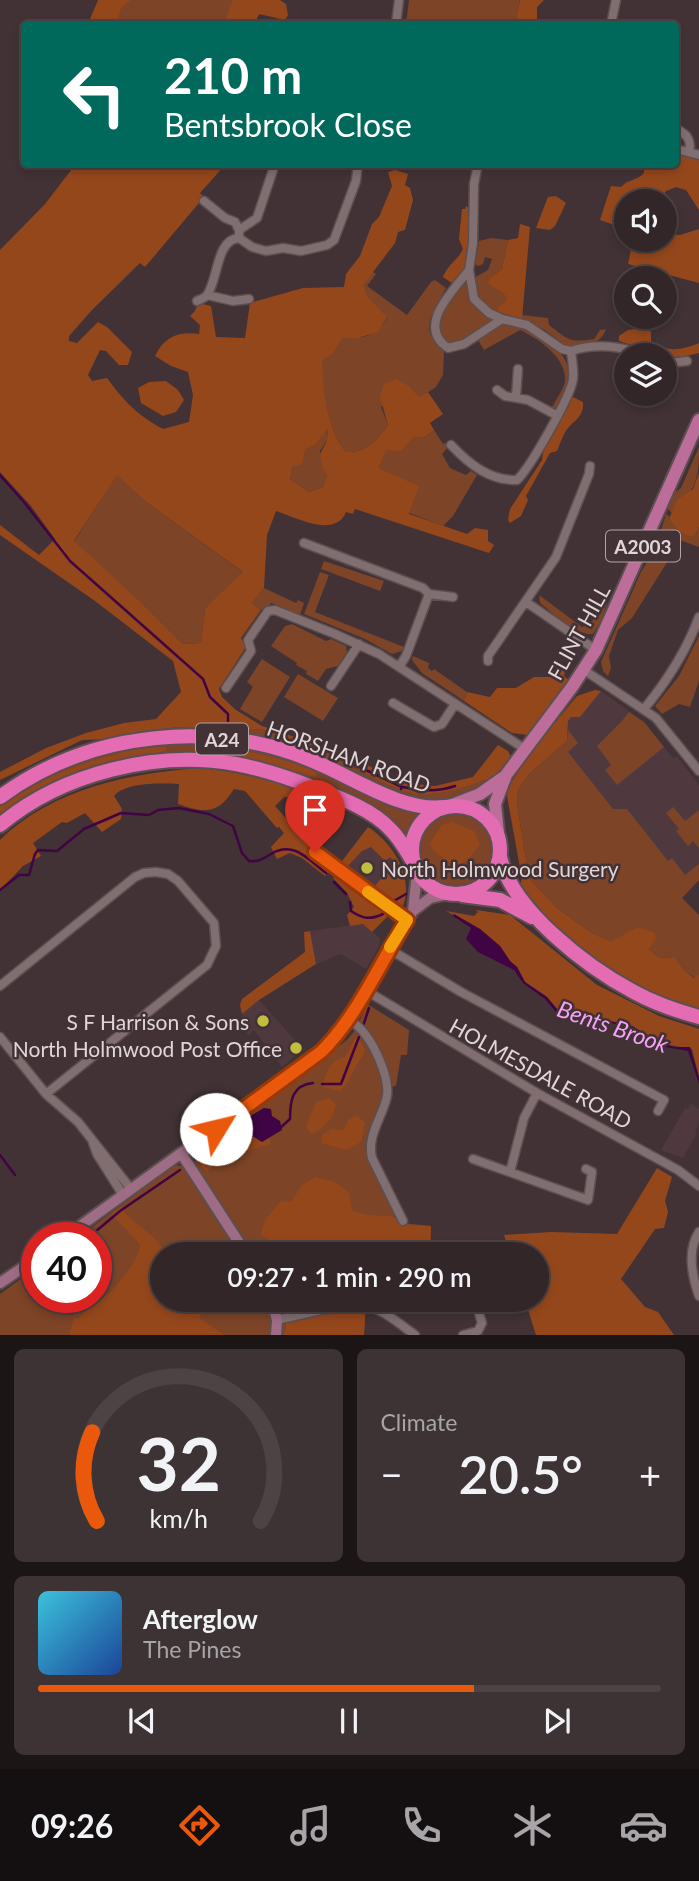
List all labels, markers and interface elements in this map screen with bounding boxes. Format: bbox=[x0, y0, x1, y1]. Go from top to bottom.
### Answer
text: 210 m bbox=[164, 46, 302, 104]
icon: left bbox=[49, 49, 140, 140]
text: Bentsbrook Close bbox=[164, 105, 412, 144]
map controls bbox=[614, 189, 677, 406]
button: sound bbox=[614, 189, 677, 252]
button: search bbox=[614, 266, 677, 329]
button: layers bbox=[614, 343, 677, 406]
road number: A2003 bbox=[606, 530, 680, 562]
street label: FLINT HILL bbox=[542, 580, 615, 684]
street label: HORSHAM ROAD bbox=[264, 715, 434, 797]
road number: A24 bbox=[196, 724, 248, 754]
pin bbox=[285, 780, 345, 852]
icon: arrive bbox=[296, 791, 334, 829]
place label: North Holmwood Surgery bbox=[381, 856, 619, 881]
marker: North Holmwood Surgery bbox=[359, 860, 375, 876]
water label: Bents Brook bbox=[554, 994, 673, 1058]
place label: S F Harrison & Sons bbox=[67, 1009, 249, 1034]
marker: S F Harrison & Sons bbox=[255, 1013, 271, 1029]
street label: HOLMESDALE ROAD bbox=[446, 1013, 636, 1133]
place label: North Holmwood Post Office bbox=[13, 1036, 282, 1061]
marker: North Holmwood Post Office bbox=[288, 1040, 304, 1056]
position arrow bbox=[179, 1092, 253, 1166]
speed limit sign: 40 bbox=[21, 1222, 112, 1313]
text: 09:27 · 1 min · 290 m bbox=[227, 1261, 472, 1293]
text: Climate bbox=[381, 1408, 457, 1436]
text: 32 bbox=[136, 1420, 220, 1508]
text: 20.5° bbox=[459, 1443, 583, 1505]
text: − bbox=[381, 1451, 403, 1497]
text: + bbox=[639, 1451, 661, 1497]
text: km/h bbox=[149, 1503, 208, 1533]
text: Afterglow bbox=[143, 1603, 258, 1635]
text: The Pines bbox=[143, 1635, 241, 1663]
icon: previous bbox=[123, 1702, 161, 1740]
icon: pause bbox=[330, 1702, 368, 1740]
icon: next bbox=[538, 1702, 576, 1740]
icon: directions bbox=[175, 1801, 224, 1850]
icon: music bbox=[286, 1801, 335, 1850]
icon: phone bbox=[397, 1801, 446, 1850]
icon: climate bbox=[508, 1801, 557, 1850]
icon: car bbox=[619, 1801, 668, 1850]
text: 09:26 bbox=[31, 1806, 113, 1845]

